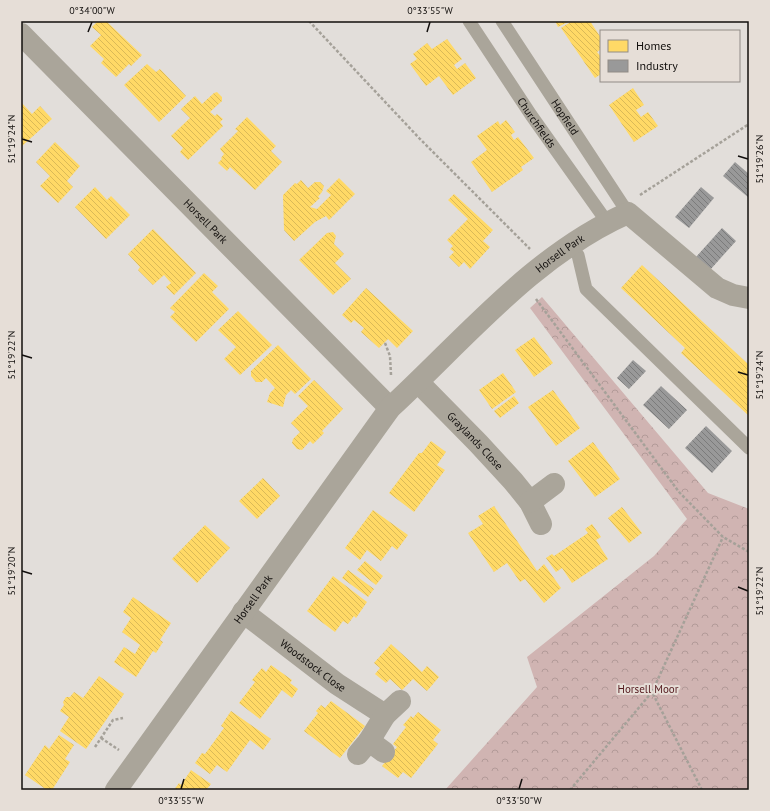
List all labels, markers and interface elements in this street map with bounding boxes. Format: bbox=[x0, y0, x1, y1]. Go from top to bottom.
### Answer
text: 0°34'00"W bbox=[69, 4, 116, 17]
text: 0°33'55"W bbox=[407, 4, 454, 17]
legend bbox=[600, 30, 740, 82]
text: Homes bbox=[636, 38, 671, 53]
text: Industry bbox=[636, 58, 678, 73]
street label: Churchfields bbox=[514, 95, 559, 151]
street label: Hopfield bbox=[548, 97, 582, 138]
text: 51°19'24"N bbox=[5, 114, 18, 164]
text: 51°19'26"N bbox=[753, 134, 766, 184]
street label: Horsell Park bbox=[181, 196, 231, 247]
street label: Horsell Park bbox=[532, 231, 587, 276]
text: 51°19'22"N bbox=[5, 330, 18, 380]
text: 51°19'24"N bbox=[753, 350, 766, 400]
street label: Graylands Close bbox=[444, 409, 506, 473]
text: 51°19'20"N bbox=[5, 546, 18, 596]
text: 51°19'22"N bbox=[753, 566, 766, 616]
street label: Horsell Park bbox=[231, 571, 276, 626]
street label: Woodstock Close bbox=[277, 636, 349, 695]
park label: Horsell Moor bbox=[618, 682, 679, 696]
text: 0°33'55"W bbox=[158, 794, 205, 807]
text: 0°33'50"W bbox=[496, 794, 543, 807]

